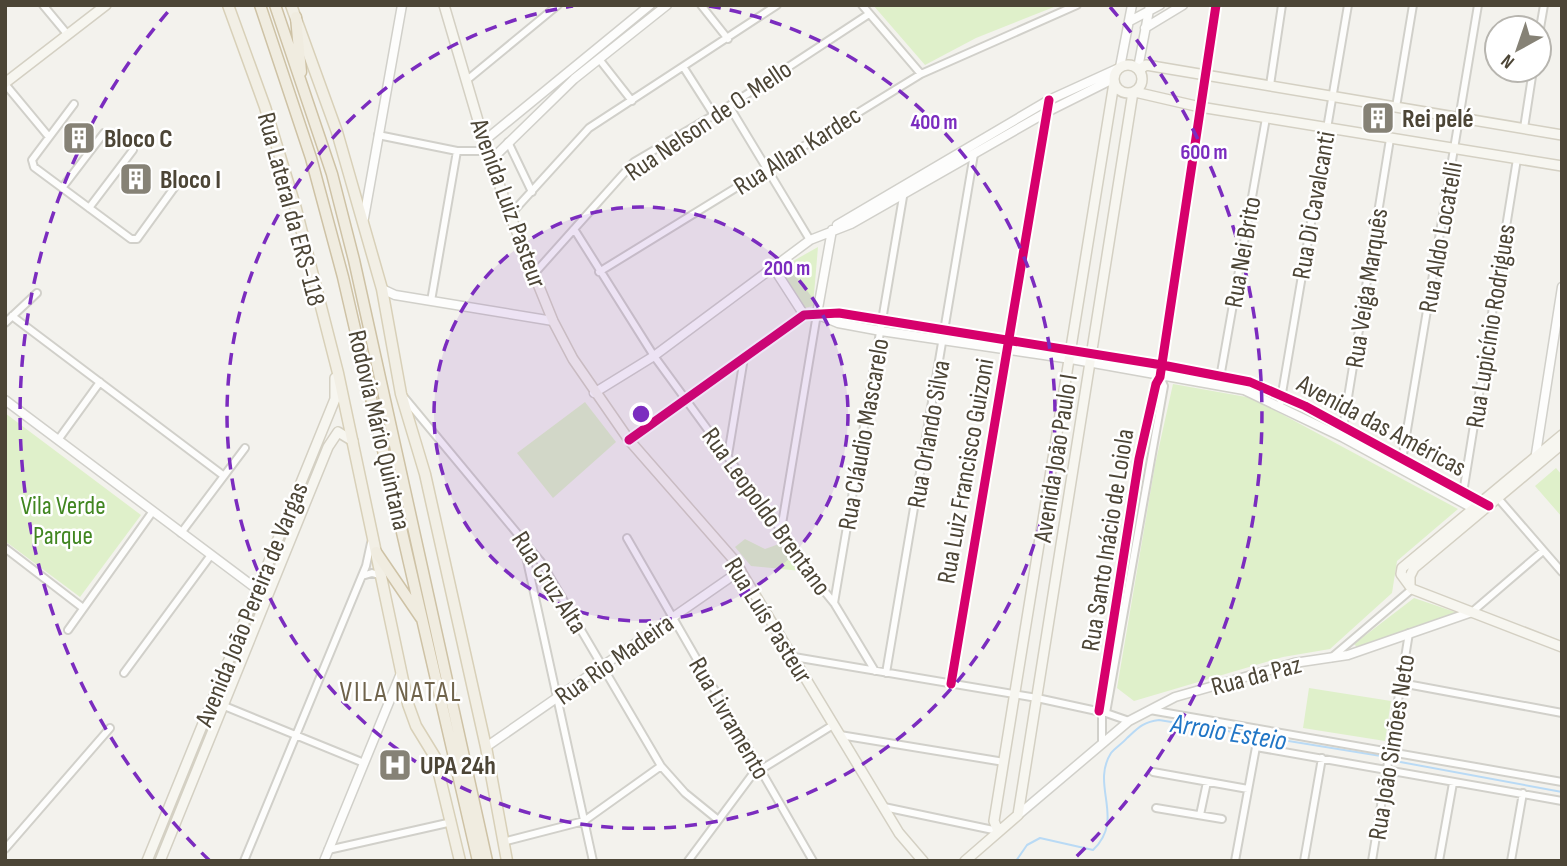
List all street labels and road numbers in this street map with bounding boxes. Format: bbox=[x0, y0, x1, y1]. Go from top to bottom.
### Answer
street label: Rua Nelson de O. Mello bbox=[620, 54, 798, 188]
street label: Rua Allan Kardec bbox=[729, 100, 867, 203]
street label: Rua Lateral da ERS-118 bbox=[250, 109, 331, 310]
street label: Avenida Luiz Pasteur bbox=[462, 114, 553, 293]
street label: Rua Di Cavalcanti bbox=[1286, 129, 1343, 282]
street label: Rua Aldo Locatelli bbox=[1413, 159, 1470, 315]
street label: Rua Nei Brito bbox=[1218, 194, 1268, 310]
street label: Rua Veiga Marquês bbox=[1340, 206, 1395, 370]
street label: Rua Lupicínio Rodrigues bbox=[1460, 222, 1523, 430]
street label: Rodovia Mário Quintana bbox=[340, 327, 417, 533]
street label: Rua Cláudio Mascarelo bbox=[832, 336, 897, 532]
street label: Rua Luiz Francisco Guizoni bbox=[931, 356, 1002, 586]
street label: Rua Orlando Silva bbox=[901, 358, 958, 511]
street label: Avenida das Américas bbox=[1291, 368, 1471, 484]
street label: Avenida João Paulo I bbox=[1028, 372, 1085, 545]
street label: Rua Leopoldo Brentano bbox=[695, 422, 837, 602]
street label: Rua Santo Inácio de Loiola bbox=[1076, 427, 1141, 654]
street label: Avenida João Pereira de Vargas bbox=[189, 478, 316, 732]
street label: Rua Cruz Alta bbox=[504, 526, 593, 640]
street label: Rua Luís Pasteur bbox=[717, 552, 819, 690]
street label: Rua Rio Madeira bbox=[550, 608, 680, 712]
street label: Rua da Paz bbox=[1208, 650, 1305, 703]
street label: Rua Livramento bbox=[681, 652, 776, 785]
street label: Rua João Simões Neto bbox=[1363, 652, 1422, 842]

